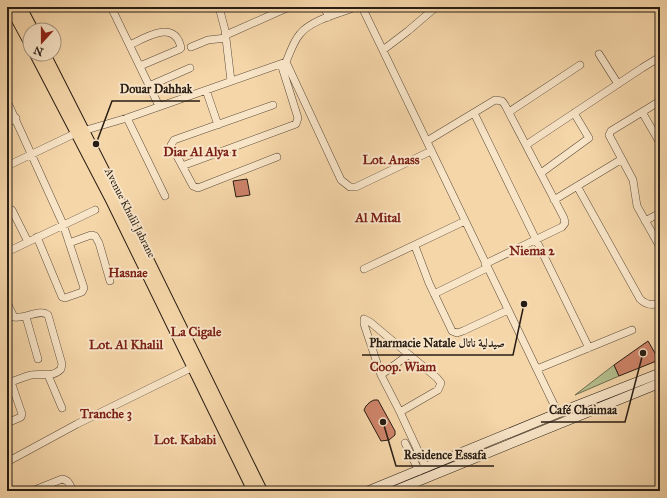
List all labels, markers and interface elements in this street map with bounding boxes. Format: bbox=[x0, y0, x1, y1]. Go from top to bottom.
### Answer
north arrow bbox=[22, 22, 62, 62]
text: N bbox=[31, 43, 45, 59]
callout: Douar Dahhak bbox=[112, 77, 200, 101]
text: Douar Dahhak bbox=[120, 82, 193, 96]
district label: Diar Al Alya 1 bbox=[163, 144, 237, 160]
district label: Lot. Anass bbox=[362, 152, 420, 168]
street label: Avenue Khalil Jabrane bbox=[100, 165, 158, 261]
district label: Al Mital bbox=[354, 210, 401, 226]
district label: Niema 2 bbox=[509, 243, 555, 259]
district label: Hasnae bbox=[108, 265, 148, 281]
district label: La Cigale bbox=[171, 324, 222, 340]
callout: Pharmacie Natale صيدلية ناتال bbox=[362, 331, 513, 355]
text: Pharmacie Natale صيدلية ناتال bbox=[369, 336, 505, 350]
district label: Lot. Al Khalil bbox=[89, 337, 163, 353]
district label: Coop. Wiam bbox=[370, 359, 436, 375]
callout: Café Chaimaa bbox=[541, 398, 625, 422]
text: Café Chaimaa bbox=[549, 403, 618, 417]
district label: Tranche 3 bbox=[79, 406, 132, 422]
district label: Lot. Kababi bbox=[154, 432, 217, 448]
callout: Residence Essafa bbox=[396, 442, 494, 466]
text: Residence Essafa bbox=[404, 448, 487, 462]

